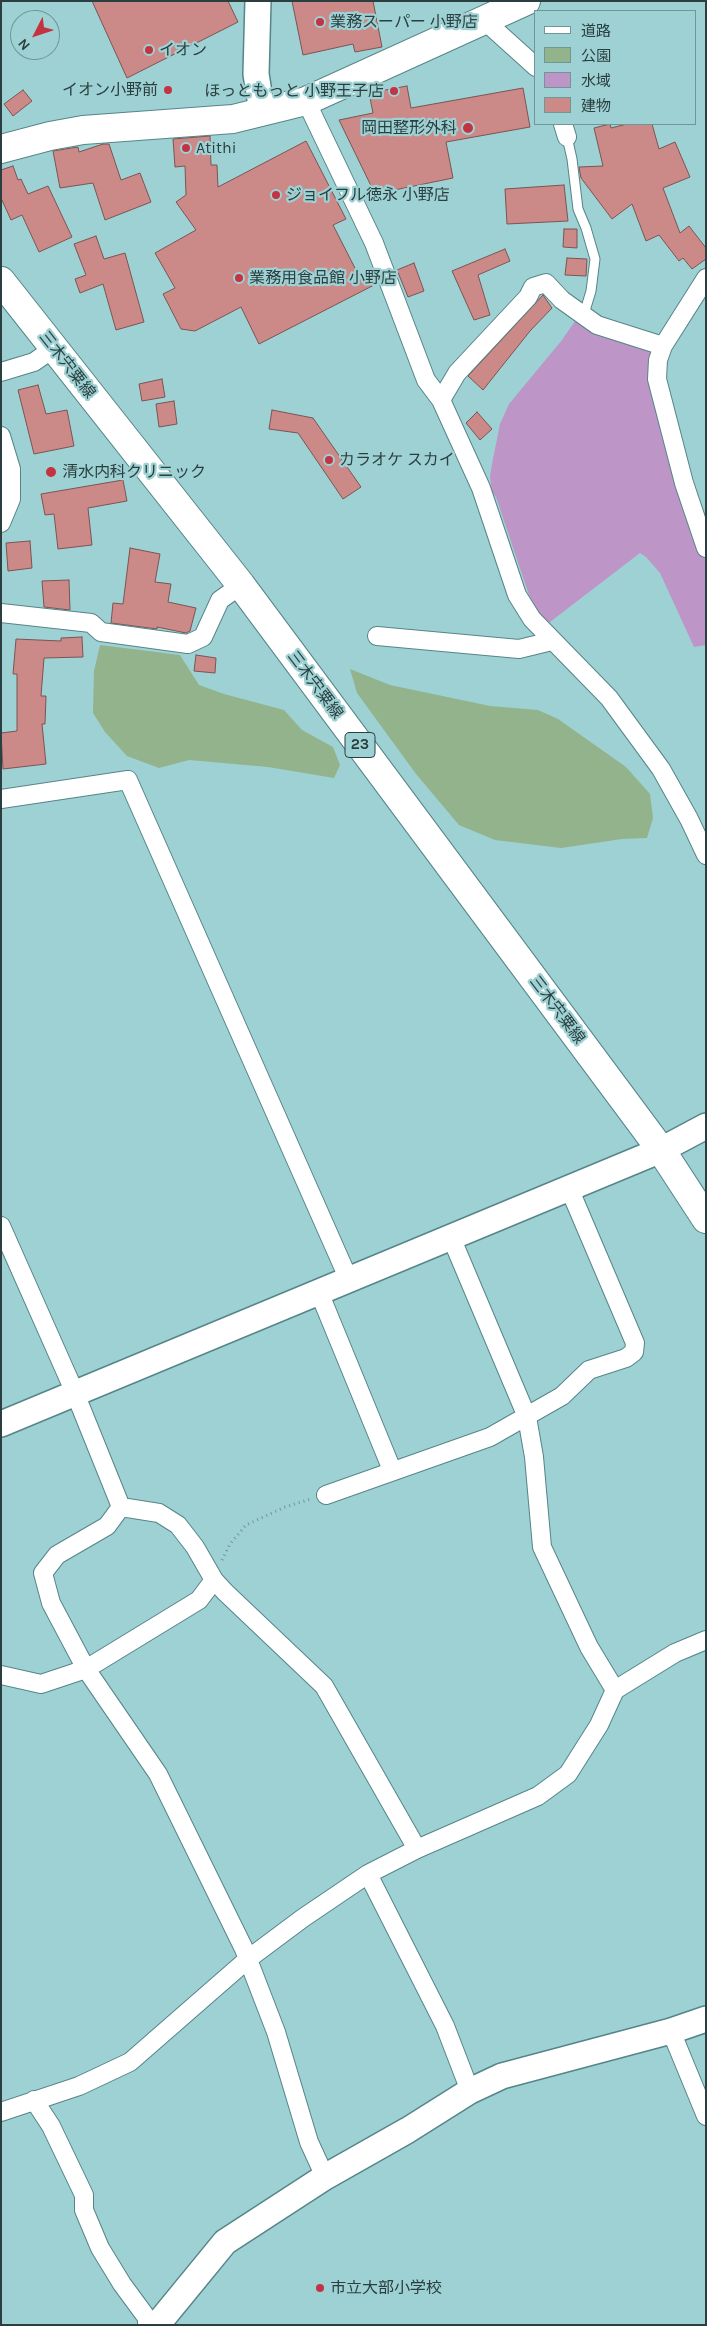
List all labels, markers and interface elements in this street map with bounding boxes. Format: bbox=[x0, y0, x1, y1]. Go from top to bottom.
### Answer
north arrow bbox=[10, 10, 60, 60]
legend bbox=[534, 10, 697, 125]
place label: 業務スーパー 小野店 bbox=[330, 12, 478, 32]
marker: 業務スーパー 小野店 bbox=[314, 16, 326, 28]
text: 道路 bbox=[581, 22, 611, 40]
text: N bbox=[14, 35, 34, 54]
place label: イオン bbox=[159, 40, 207, 60]
marker: イオン bbox=[143, 44, 155, 56]
text: 公園 bbox=[581, 47, 611, 65]
text: 水域 bbox=[581, 72, 611, 90]
place label: イオン小野前 bbox=[62, 80, 158, 100]
place label: ほっともっと 小野王子店 bbox=[204, 81, 384, 101]
marker: イオン小野前 bbox=[162, 84, 174, 96]
marker: ほっともっと 小野王子店 bbox=[388, 85, 400, 97]
text: 建物 bbox=[581, 97, 611, 115]
place label: 岡田整形外科 bbox=[361, 118, 457, 138]
marker: 岡田整形外科 bbox=[461, 121, 475, 135]
place label: Atithi bbox=[196, 138, 236, 158]
marker: Atithi bbox=[180, 142, 192, 154]
place label: ジョイフル徳永 小野店 bbox=[286, 185, 450, 205]
marker: ジョイフル徳永 小野店 bbox=[270, 189, 282, 201]
place label: 業務用食品館 小野店 bbox=[249, 268, 397, 288]
marker: 業務用食品館 小野店 bbox=[233, 272, 245, 284]
street label: 三木宍粟線 bbox=[35, 328, 99, 402]
place label: カラオケ スカイ bbox=[339, 450, 455, 470]
marker: カラオケ スカイ bbox=[323, 454, 335, 466]
place label: 清水内科クリニック bbox=[62, 462, 206, 482]
marker: 清水内科クリニック bbox=[44, 465, 58, 479]
street label: 三木宍粟線 bbox=[283, 647, 347, 723]
road number: 23 bbox=[345, 732, 375, 758]
street label: 三木宍粟線 bbox=[525, 972, 589, 1048]
place label: 市立大部小学校 bbox=[330, 2278, 442, 2298]
marker: 市立大部小学校 bbox=[314, 2282, 326, 2294]

